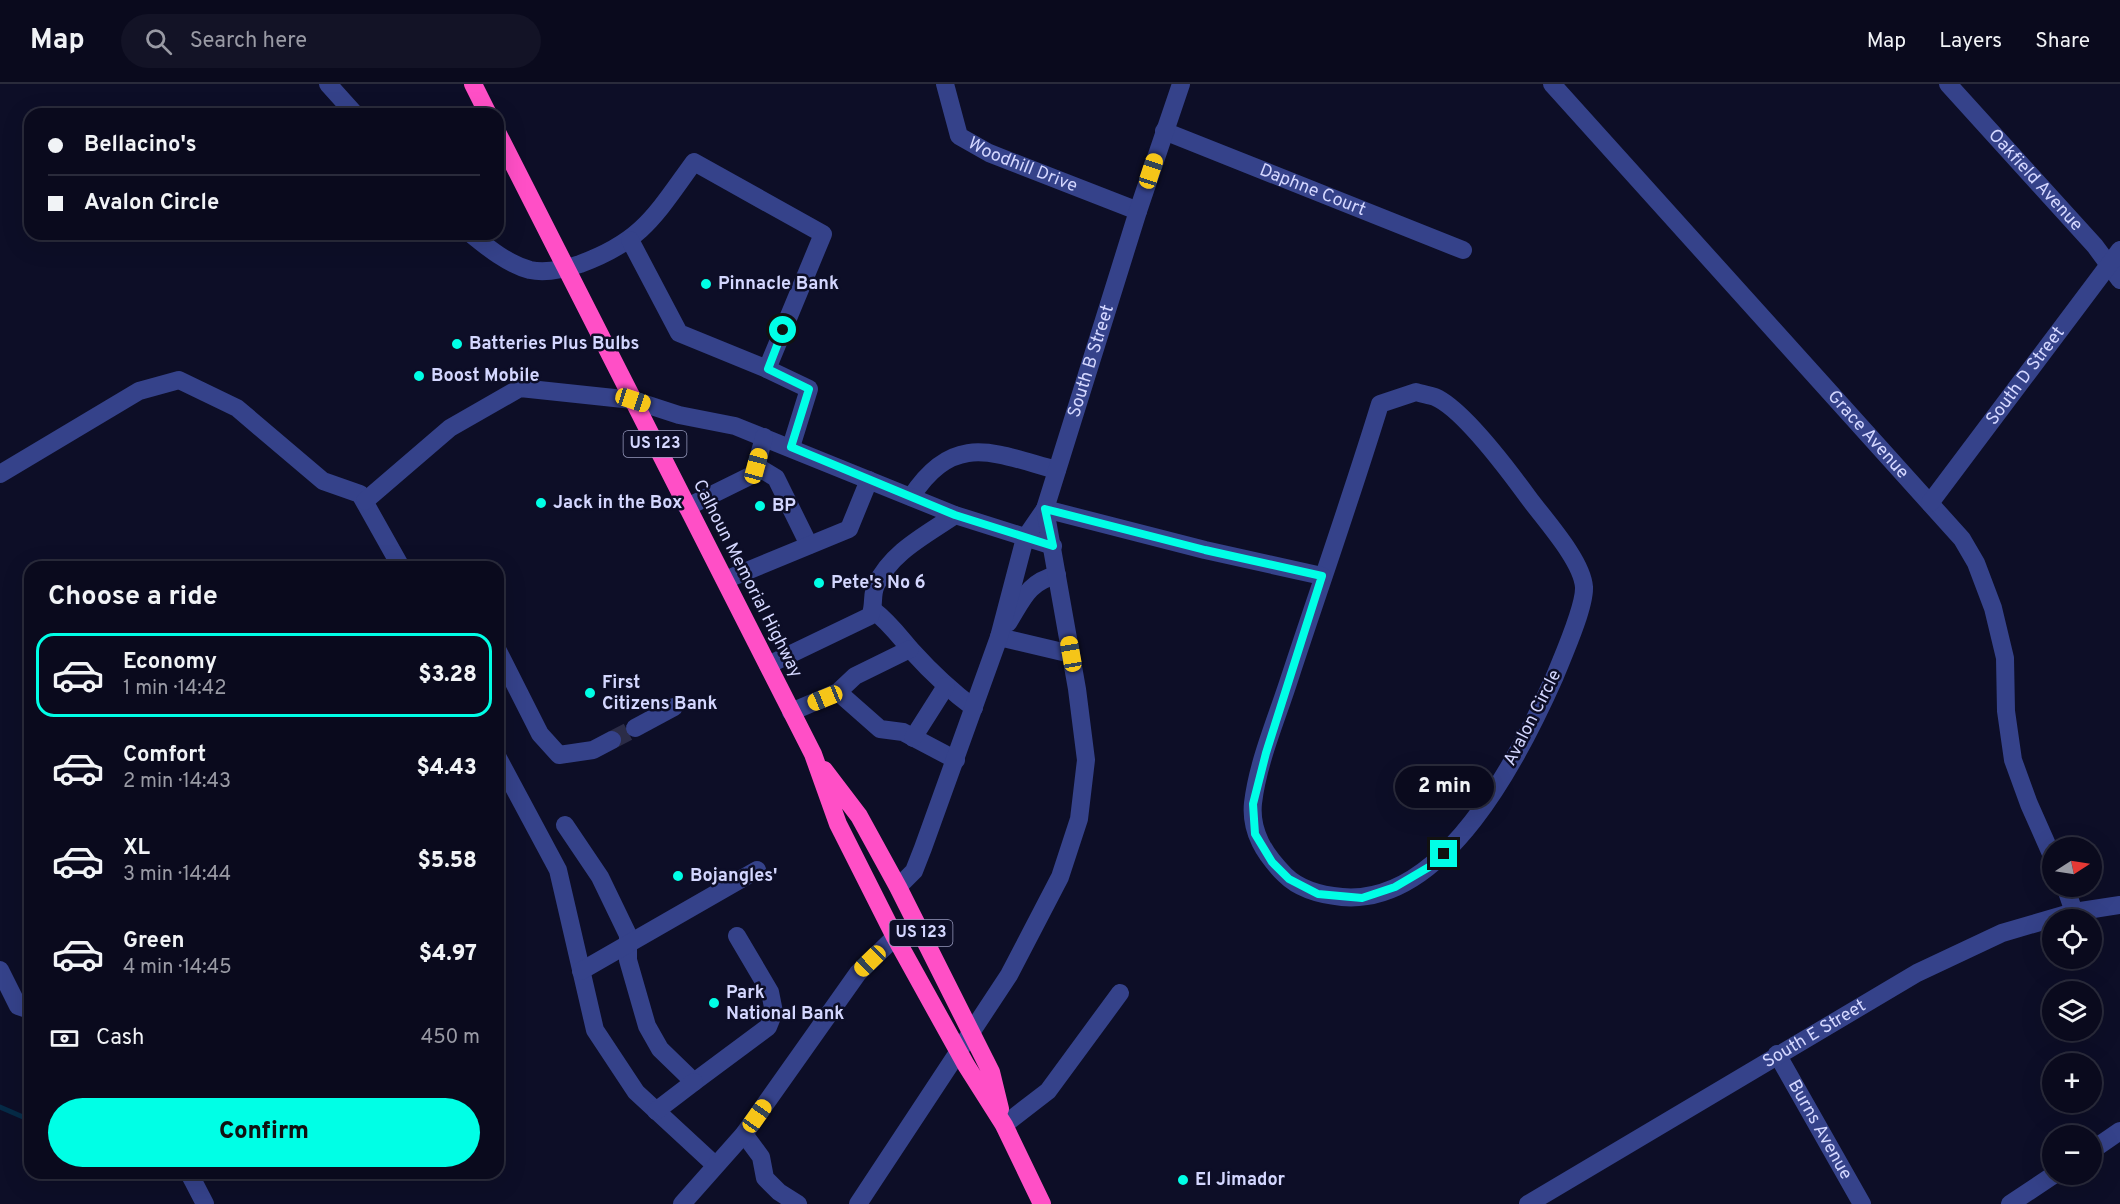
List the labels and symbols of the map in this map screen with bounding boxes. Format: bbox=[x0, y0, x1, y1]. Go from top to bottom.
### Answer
street label: Oakfield Avenue bbox=[1983, 124, 2088, 236]
street label: Woodhill Drive bbox=[964, 132, 1081, 198]
car bbox=[1137, 151, 1165, 191]
street label: Daphne Court bbox=[1256, 159, 1369, 222]
place label: Pinnacle Bank bbox=[718, 273, 839, 296]
marker: Pinnacle Bank bbox=[699, 277, 713, 291]
street label: South B Street bbox=[1063, 302, 1120, 421]
route start bbox=[769, 316, 796, 343]
street label: South D Street bbox=[1981, 322, 2070, 430]
place label: Batteries Plus Bulbs bbox=[469, 333, 639, 356]
marker: Batteries Plus Bulbs bbox=[450, 337, 464, 351]
place label: Boost Mobile bbox=[431, 365, 540, 388]
marker: Boost Mobile bbox=[412, 369, 426, 383]
car bbox=[613, 386, 653, 414]
street label: Grace Avenue bbox=[1822, 386, 1914, 484]
road number: US 123 bbox=[624, 431, 686, 457]
car bbox=[743, 446, 769, 486]
street label: Calhoun Memorial Highway bbox=[687, 476, 807, 682]
place label: Jack in the Box bbox=[553, 492, 682, 515]
place label: BP bbox=[772, 495, 796, 518]
marker: Jack in the Box bbox=[534, 496, 548, 510]
marker: BP bbox=[753, 499, 767, 513]
place label: Pete's No 6 bbox=[831, 572, 926, 595]
marker: Pete's No 6 bbox=[812, 576, 826, 590]
car bbox=[1059, 635, 1083, 673]
street label: Avalon Circle bbox=[1499, 666, 1567, 770]
place label: First Citizens Bank bbox=[602, 672, 718, 716]
car bbox=[805, 683, 845, 713]
marker: First Citizens Bank bbox=[583, 686, 597, 700]
callout: 2 min bbox=[1394, 767, 1494, 809]
north arrow bbox=[2042, 837, 2102, 897]
route end bbox=[1430, 840, 1457, 867]
place label: Bojangles' bbox=[690, 865, 777, 888]
marker: Bojangles' bbox=[671, 869, 685, 883]
road number: US 123 bbox=[890, 920, 952, 946]
car bbox=[851, 942, 889, 980]
place label: Park National Bank bbox=[726, 982, 844, 1026]
street label: South E Street bbox=[1759, 994, 1870, 1074]
marker: Park National Bank bbox=[707, 996, 721, 1010]
street label: Burns Avenue bbox=[1782, 1076, 1857, 1184]
car bbox=[739, 1096, 775, 1136]
place label: El Jimador bbox=[1195, 1169, 1285, 1192]
marker: El Jimador bbox=[1176, 1173, 1190, 1187]

